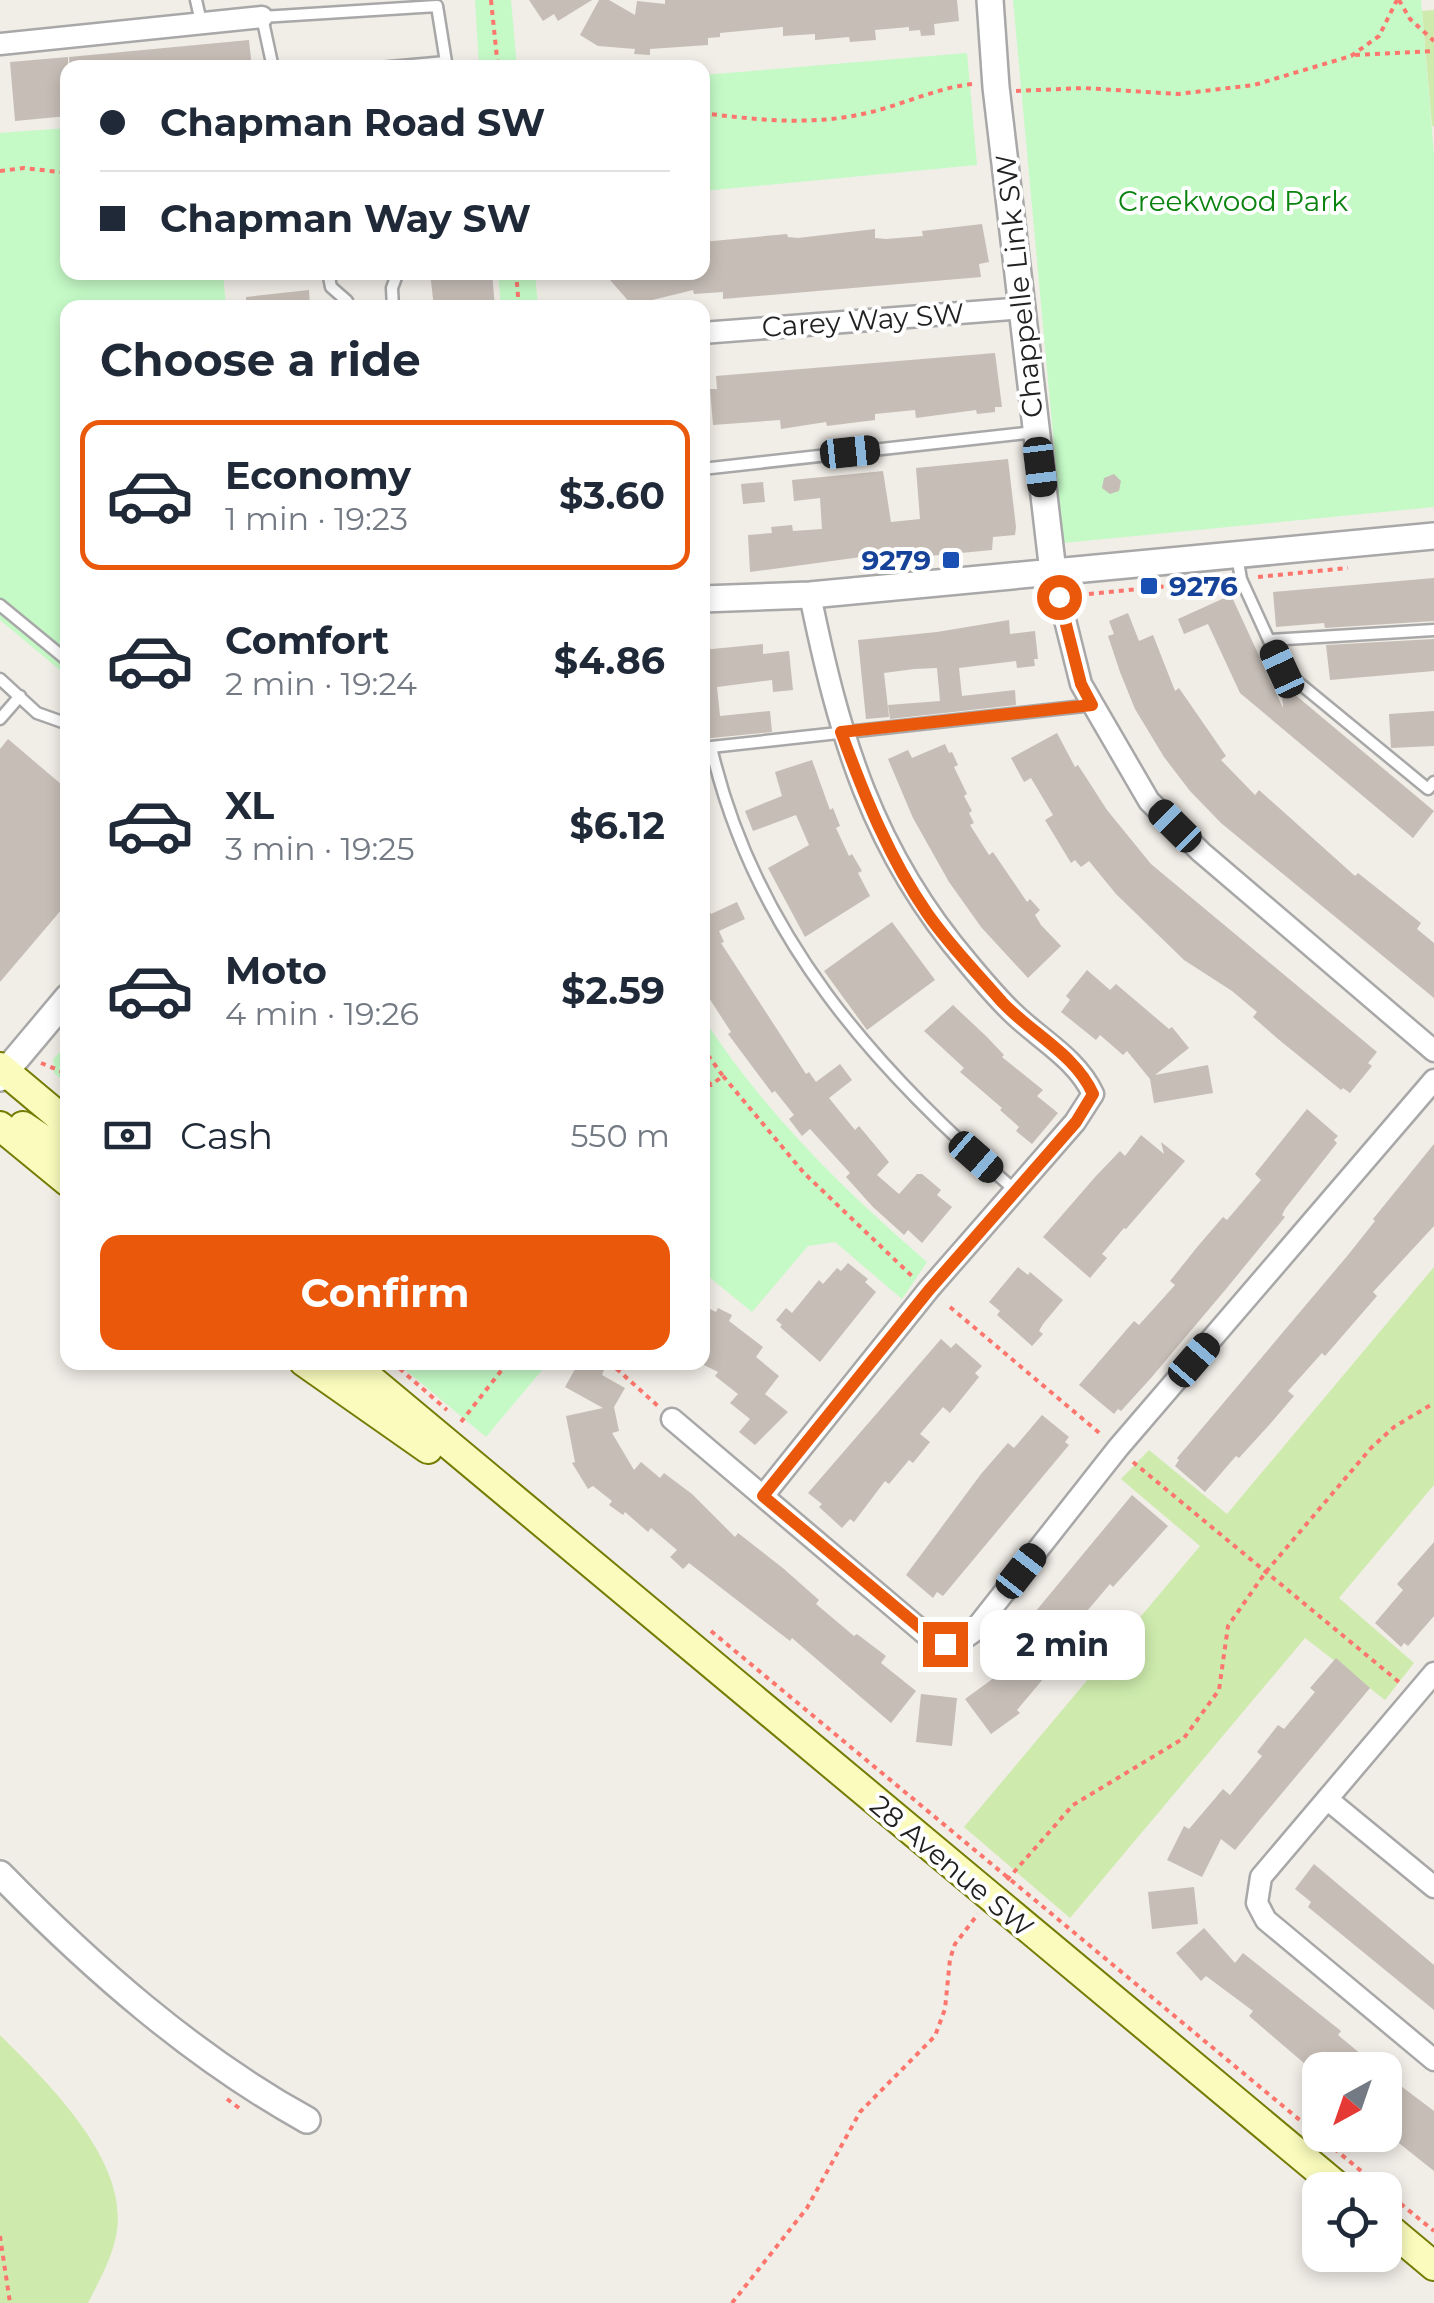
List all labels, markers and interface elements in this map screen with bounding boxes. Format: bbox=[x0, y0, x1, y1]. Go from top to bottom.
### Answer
text: Chapman Road SW bbox=[160, 99, 545, 146]
street label: Chappelle Link SW bbox=[988, 153, 1050, 419]
park label: Creekwood Park bbox=[1118, 184, 1348, 218]
text: Chapman Way SW bbox=[160, 195, 531, 242]
street label: Carey Way SW bbox=[761, 296, 965, 344]
text: Choose a ride bbox=[100, 332, 421, 387]
car bbox=[819, 434, 881, 470]
car bbox=[1021, 435, 1059, 499]
icon: car bbox=[105, 450, 195, 540]
text: Economy bbox=[225, 452, 411, 499]
text: $3.60 bbox=[559, 472, 665, 519]
text: 1 min · 19:23 bbox=[225, 499, 408, 538]
place label: 9279 bbox=[862, 543, 931, 577]
marker: 9279 bbox=[940, 549, 962, 571]
place label: 9276 bbox=[1169, 569, 1238, 603]
route start bbox=[1037, 575, 1082, 620]
marker: 9276 bbox=[1138, 575, 1160, 597]
icon: car bbox=[105, 615, 195, 705]
text: Comfort bbox=[225, 617, 389, 664]
car bbox=[1256, 635, 1308, 703]
text: $4.86 bbox=[554, 637, 665, 684]
text: 2 min · 19:24 bbox=[225, 664, 417, 703]
icon: car bbox=[105, 780, 195, 870]
text: XL bbox=[225, 782, 274, 829]
car bbox=[1143, 794, 1207, 858]
text: $6.12 bbox=[570, 802, 665, 849]
text: 3 min · 19:25 bbox=[225, 829, 415, 868]
icon: car bbox=[105, 945, 195, 1035]
text: Moto bbox=[225, 947, 327, 994]
text: $2.59 bbox=[561, 967, 665, 1014]
text: 4 min · 19:26 bbox=[225, 994, 419, 1033]
icon: cash bbox=[100, 1108, 155, 1163]
text: Cash bbox=[180, 1112, 273, 1159]
text: 550 m bbox=[570, 1116, 670, 1155]
car bbox=[944, 1126, 1008, 1188]
button: Confirm bbox=[100, 1235, 670, 1350]
car bbox=[1163, 1328, 1225, 1392]
car bbox=[991, 1538, 1051, 1604]
callout: 2 min bbox=[980, 1609, 1145, 1679]
route end bbox=[923, 1622, 968, 1667]
text: 2 min bbox=[1016, 1625, 1109, 1664]
street label: 28 Avenue SW bbox=[864, 1788, 1040, 1944]
north arrow bbox=[1302, 2052, 1402, 2152]
map controls bbox=[1302, 2052, 1402, 2272]
button: locate bbox=[1302, 2172, 1402, 2272]

